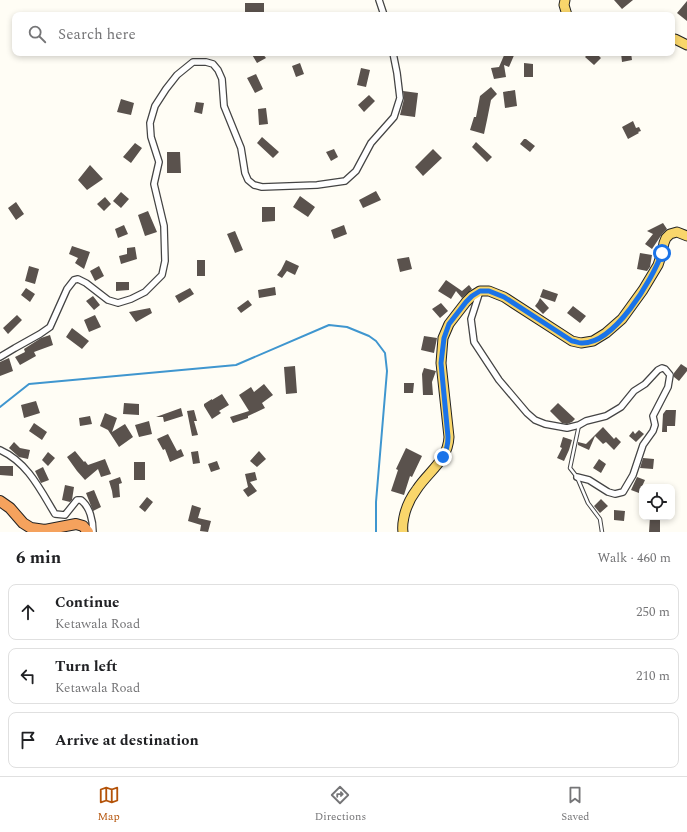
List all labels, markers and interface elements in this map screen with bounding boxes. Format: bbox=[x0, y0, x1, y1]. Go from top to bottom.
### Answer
search box bbox=[12, 12, 675, 56]
icon: search bbox=[26, 23, 48, 45]
text: Search here bbox=[58, 23, 136, 46]
route start bbox=[653, 244, 671, 262]
route end bbox=[434, 448, 452, 466]
map controls bbox=[639, 484, 675, 520]
button: locate bbox=[639, 484, 675, 520]
text: 6 min bbox=[16, 545, 61, 571]
text: Walk · 460 m bbox=[597, 548, 671, 568]
text: Continue bbox=[55, 591, 120, 614]
icon: ahead bbox=[17, 601, 39, 623]
text: 250 m bbox=[636, 602, 670, 622]
text: Ketawala Road bbox=[55, 614, 140, 634]
text: Turn left bbox=[55, 655, 117, 678]
icon: left bbox=[17, 665, 39, 687]
text: 210 m bbox=[636, 666, 670, 686]
text: Ketawala Road bbox=[55, 678, 140, 698]
icon: arrive bbox=[17, 729, 39, 751]
text: Arrive at destination bbox=[55, 729, 199, 752]
tab: Map bbox=[98, 784, 120, 825]
tab: Directions bbox=[315, 784, 366, 825]
tab: Saved bbox=[561, 784, 589, 825]

